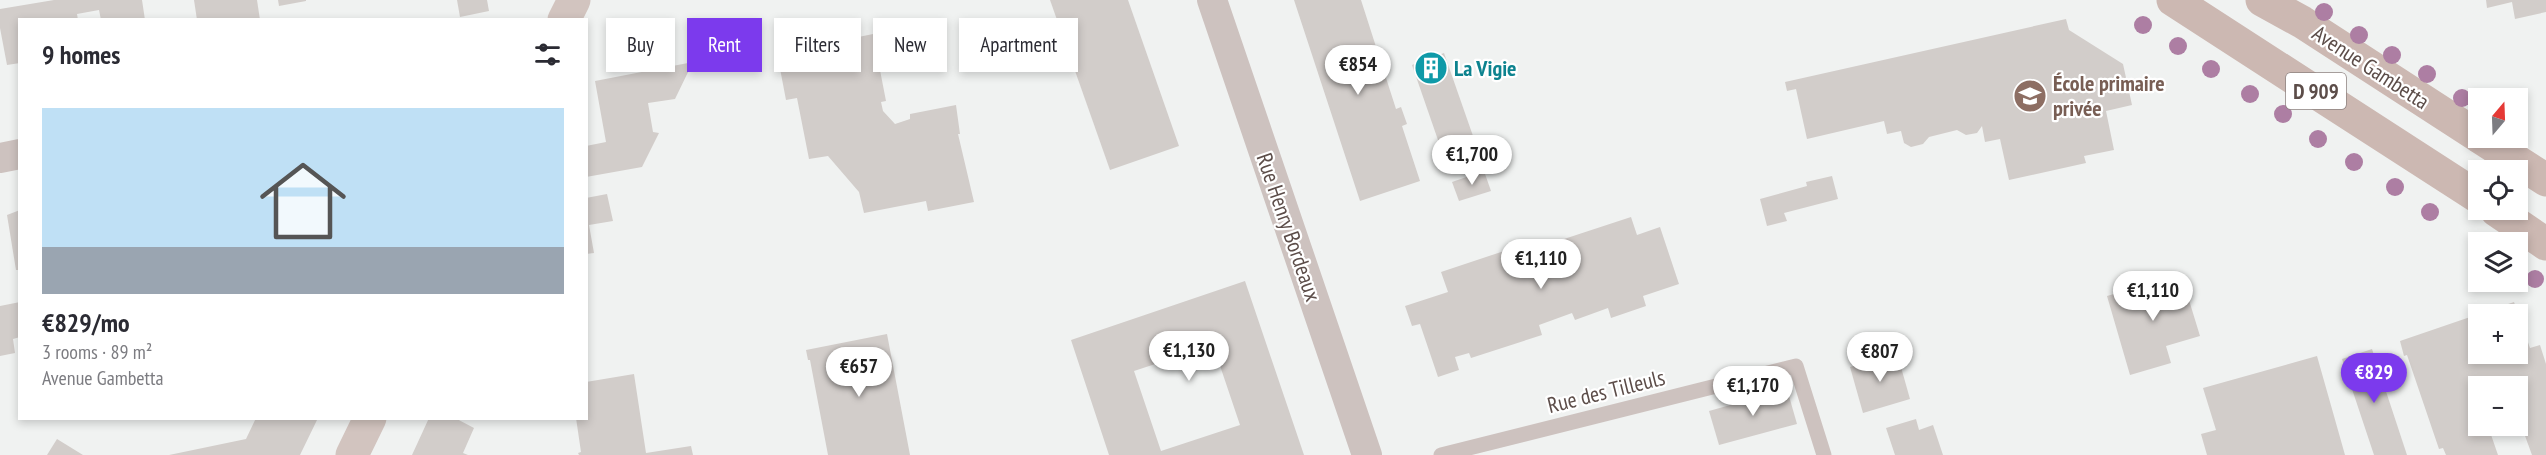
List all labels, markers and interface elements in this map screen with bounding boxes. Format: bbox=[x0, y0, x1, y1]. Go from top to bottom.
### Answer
chip: Buy bbox=[606, 18, 675, 72]
chip: Rent bbox=[687, 18, 762, 72]
chip: Filters bbox=[774, 18, 861, 72]
chip: New bbox=[873, 18, 947, 72]
chip: Apartment bbox=[959, 18, 1078, 72]
street label: Avenue Gambetta bbox=[2307, 19, 2435, 115]
text: 9 homes bbox=[42, 38, 120, 71]
icon: filters bbox=[531, 38, 564, 71]
pin: €854 bbox=[1322, 45, 1394, 96]
building icon: La Vigie bbox=[1413, 50, 1449, 86]
text: €854 bbox=[1339, 51, 1377, 77]
place label: La Vigie bbox=[1454, 54, 1517, 82]
place label: École primaire privée bbox=[2053, 69, 2165, 122]
road number: D 909 bbox=[2286, 73, 2346, 109]
school or university icon: École primaire privée bbox=[2012, 78, 2048, 114]
north arrow bbox=[2468, 88, 2528, 148]
map controls bbox=[2468, 88, 2528, 436]
pin: €1,700 bbox=[1423, 135, 1521, 186]
text: €1,700 bbox=[1446, 141, 1498, 167]
icon: home bbox=[249, 147, 357, 255]
street label: Rue Henry Bordeaux bbox=[1251, 149, 1327, 305]
button: locate bbox=[2468, 160, 2528, 220]
button: layers bbox=[2468, 232, 2528, 292]
pin: €1,110 bbox=[1492, 239, 1590, 290]
text: €1,110 bbox=[1515, 245, 1567, 271]
pin: €1,110 bbox=[2104, 271, 2202, 322]
text: €1,110 bbox=[2127, 277, 2179, 303]
button: + bbox=[2468, 304, 2528, 364]
text: €829/mo bbox=[42, 306, 130, 339]
pin: €1,130 bbox=[1140, 331, 1238, 382]
pin: €807 bbox=[1844, 332, 1916, 383]
text: €1,130 bbox=[1163, 337, 1215, 363]
text: €807 bbox=[1861, 338, 1899, 364]
text: 3 rooms · 89 m² bbox=[42, 339, 152, 365]
pin: €657 bbox=[823, 347, 895, 398]
text: €657 bbox=[840, 353, 878, 379]
pin: €829 bbox=[2338, 353, 2410, 404]
text: €829 bbox=[2355, 359, 2393, 385]
street label: Rue des Tilleuls bbox=[1544, 363, 1668, 419]
text: Avenue Gambetta bbox=[42, 365, 164, 391]
pin: €1,170 bbox=[1704, 366, 1802, 417]
text: €1,170 bbox=[1727, 372, 1779, 398]
button: − bbox=[2468, 376, 2528, 436]

